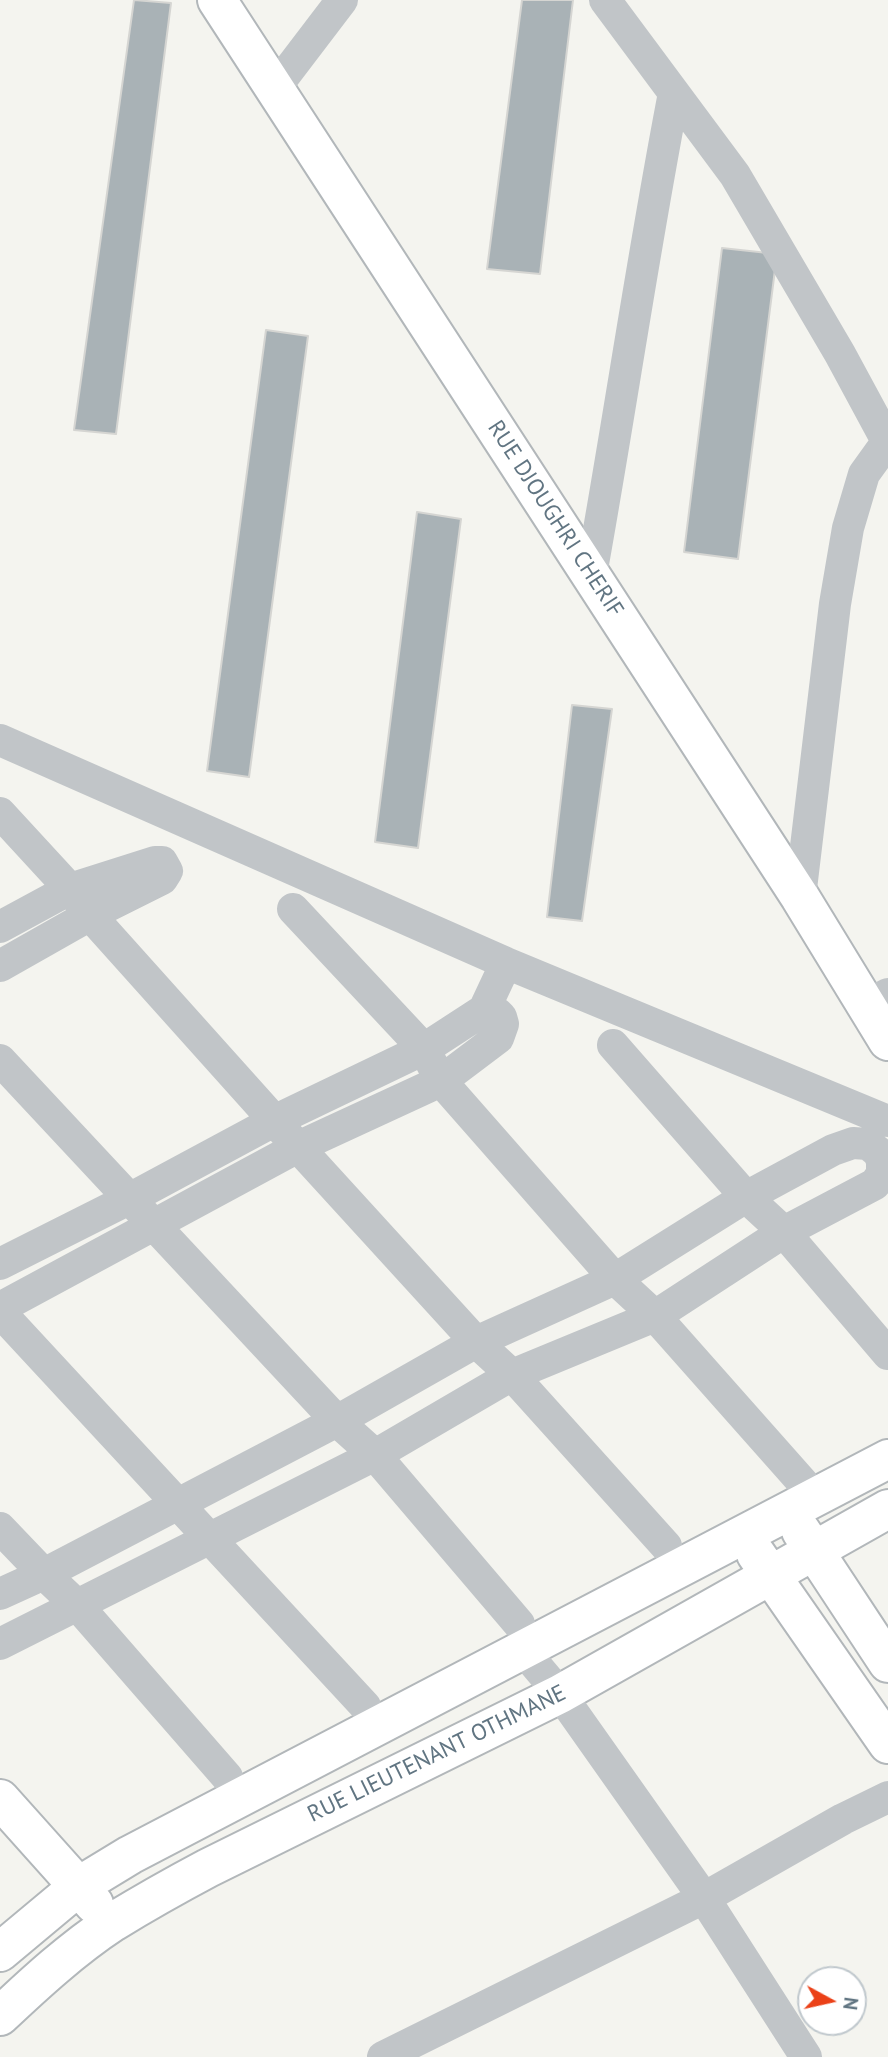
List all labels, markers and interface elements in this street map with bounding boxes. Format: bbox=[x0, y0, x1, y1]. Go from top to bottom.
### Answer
street label: RUE DJOUGHRI CHERIF bbox=[481, 416, 629, 622]
street label: RUE LIEUTENANT OTHMANE bbox=[303, 1679, 571, 1829]
north arrow bbox=[797, 1966, 867, 2036]
text: N bbox=[838, 1996, 864, 2011]

